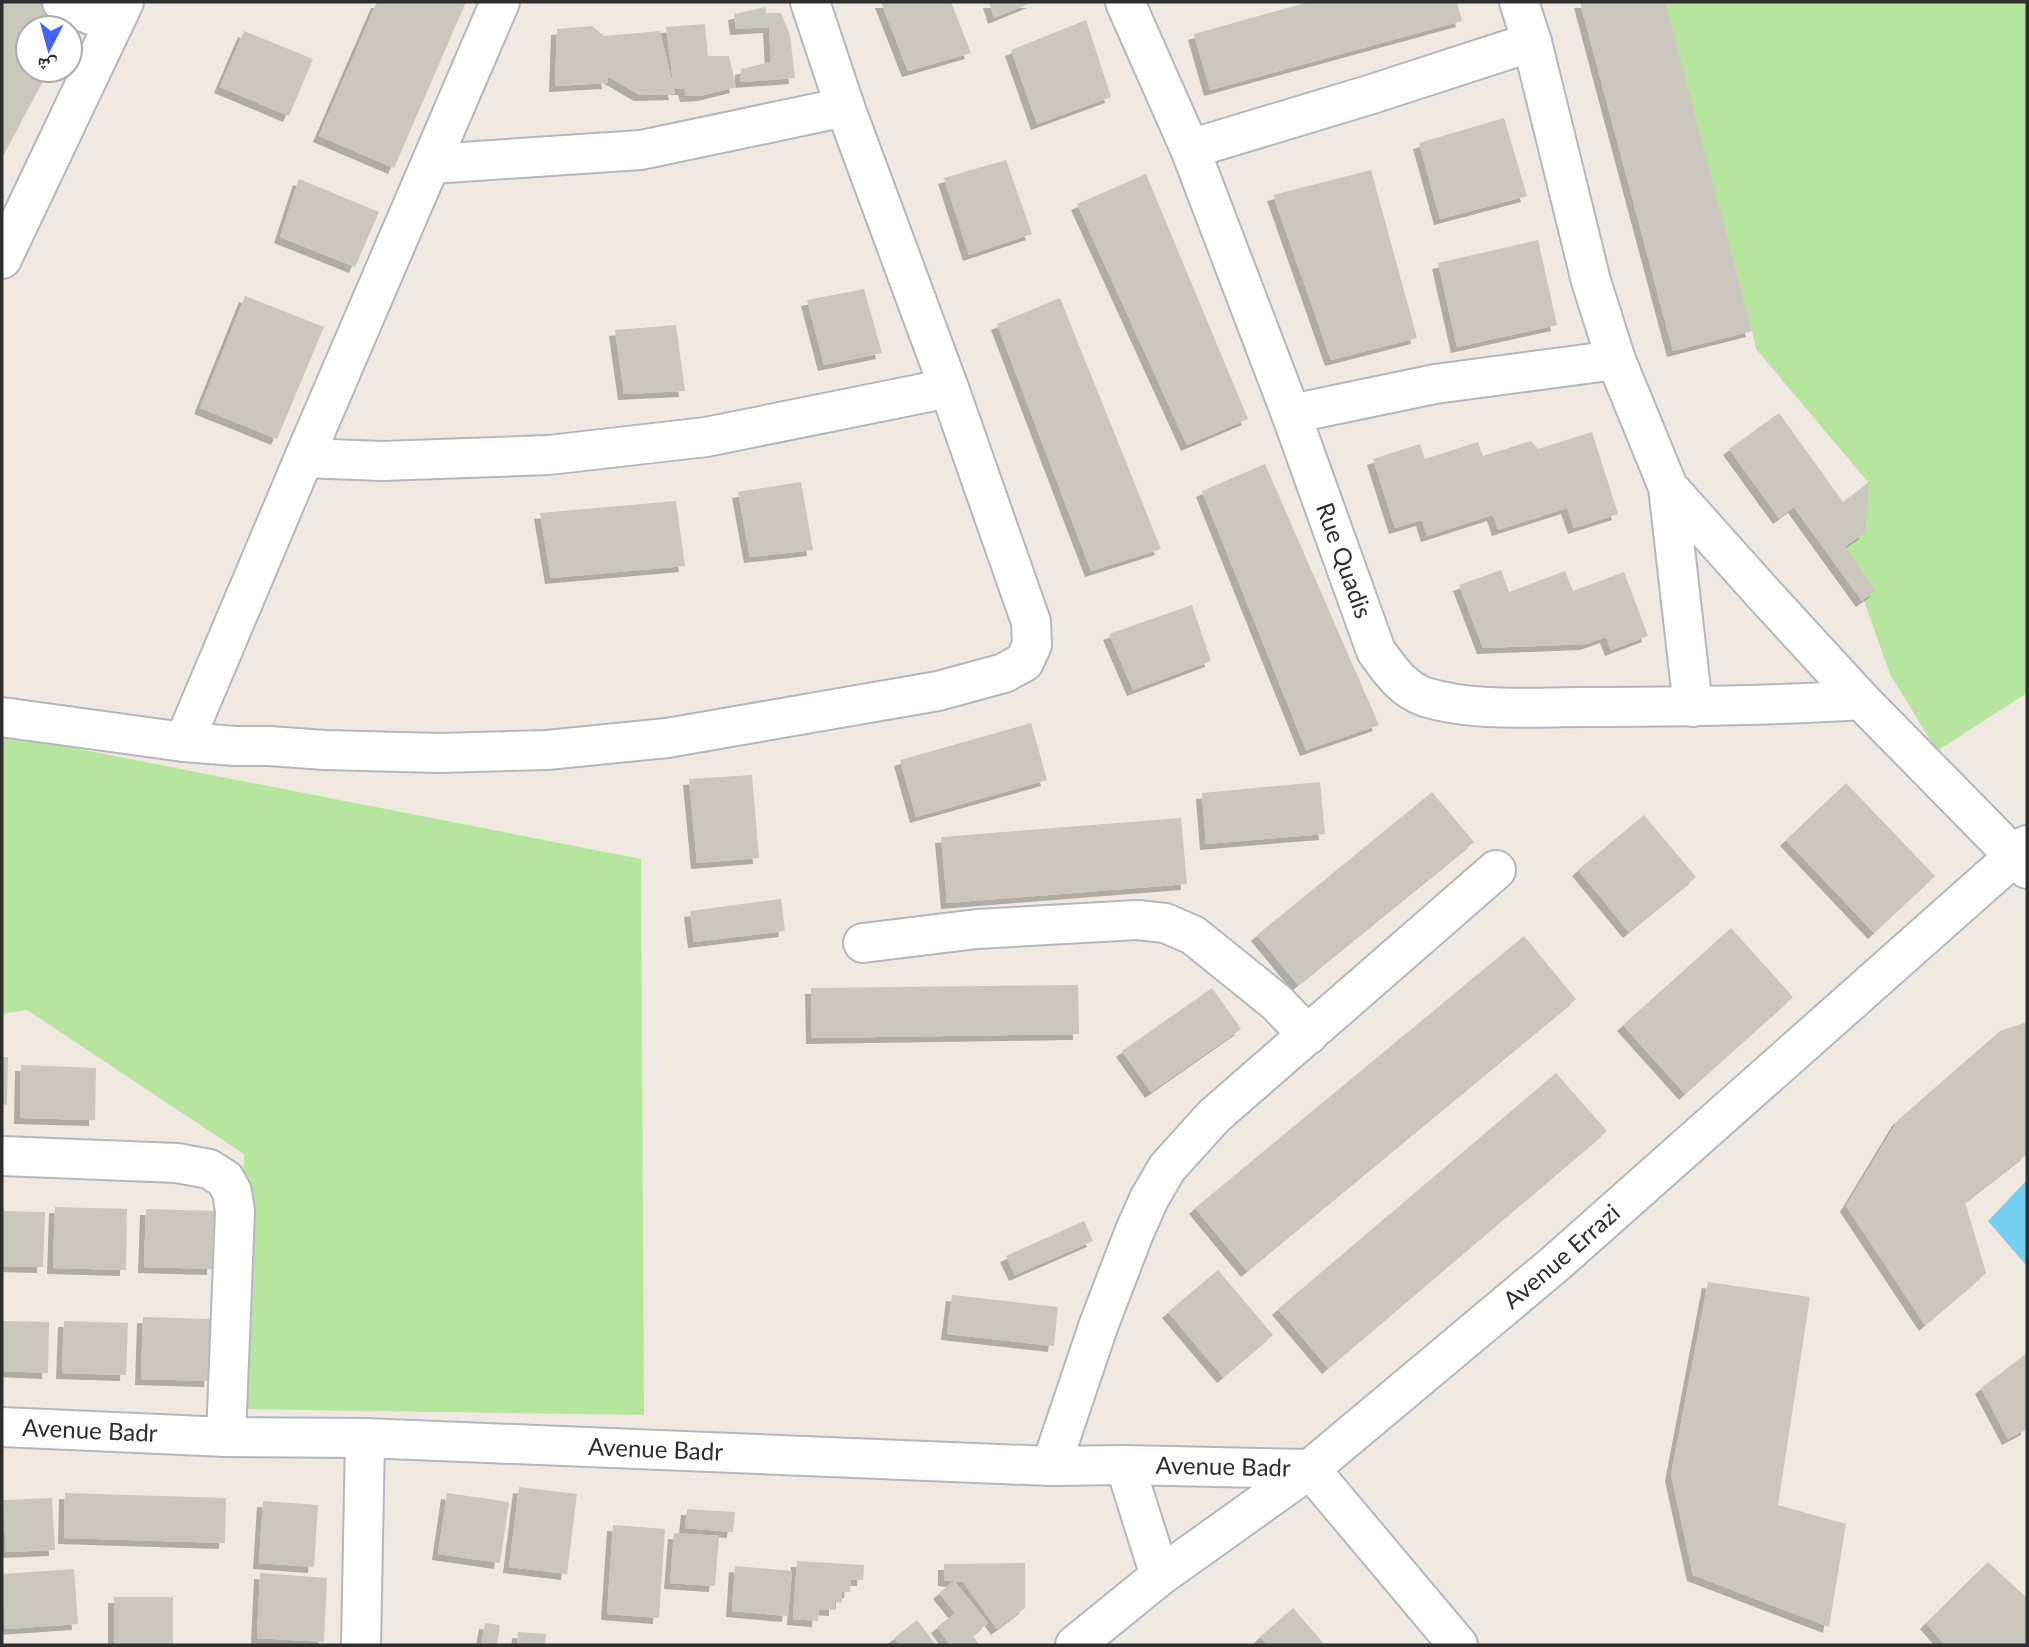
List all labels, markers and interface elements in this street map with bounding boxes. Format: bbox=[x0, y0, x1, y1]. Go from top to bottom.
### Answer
north arrow bbox=[14, 14, 84, 84]
text: ش bbox=[36, 53, 59, 79]
street label: Rue Quadis bbox=[1311, 498, 1379, 622]
street label: Avenue Errazi bbox=[1497, 1197, 1625, 1314]
street label: Avenue Badr bbox=[22, 1412, 158, 1447]
street label: Avenue Badr bbox=[587, 1431, 724, 1466]
street label: Avenue Badr bbox=[1155, 1450, 1291, 1482]

